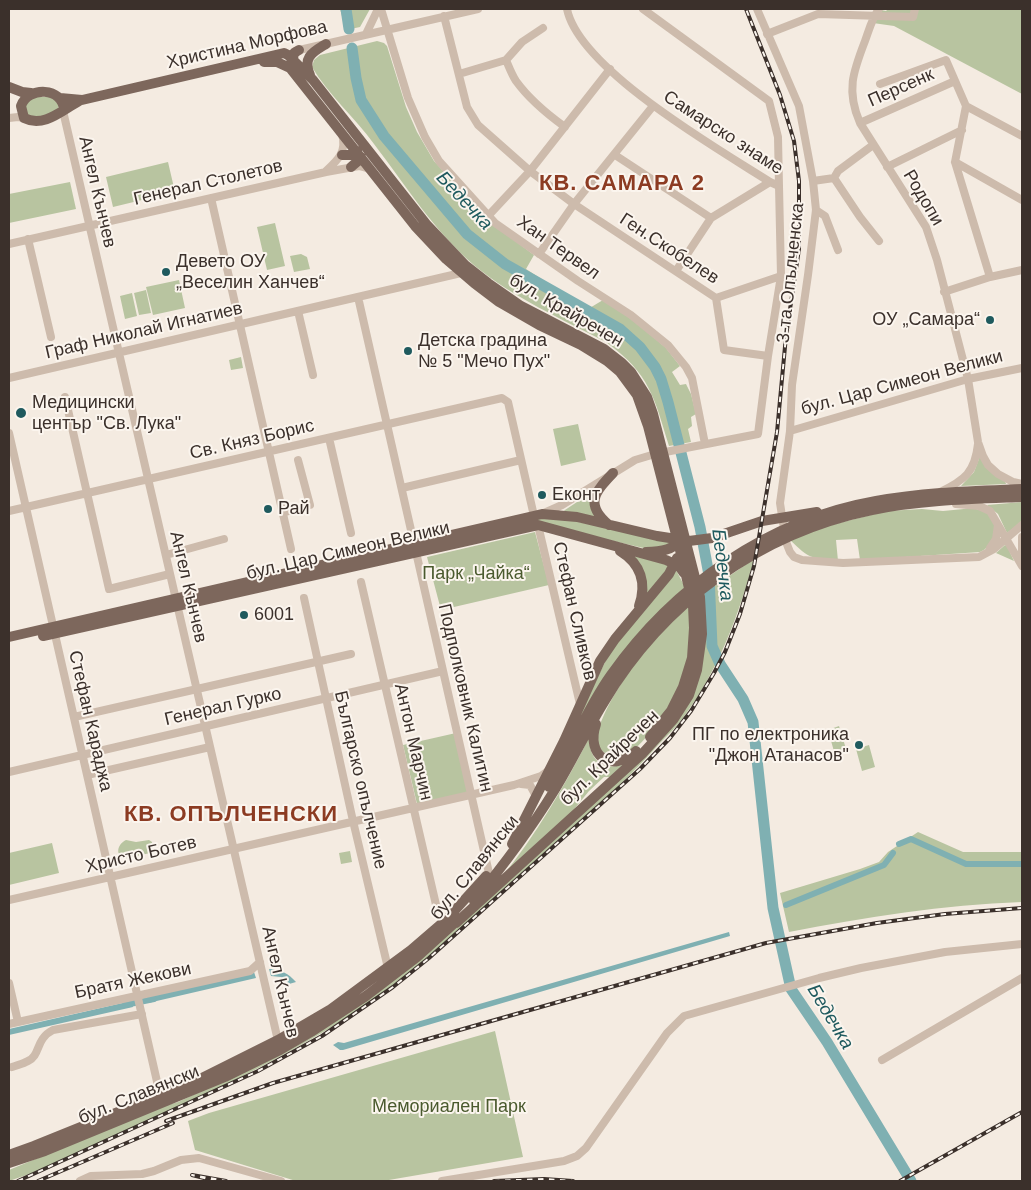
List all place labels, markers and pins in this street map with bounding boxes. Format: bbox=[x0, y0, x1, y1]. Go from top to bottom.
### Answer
place label: Девето ОУ „Веселин Ханчев“ bbox=[176, 251, 325, 294]
marker: Девето ОУ „Веселин Ханчев“ bbox=[160, 266, 172, 278]
place label: ОУ „Самара“ bbox=[872, 309, 980, 331]
marker: ОУ „Самара“ bbox=[984, 314, 996, 326]
place label: Детска градина № 5 "Мечо Пух" bbox=[418, 330, 550, 372]
marker: Детска градина № 5 "Мечо Пух" bbox=[402, 345, 414, 357]
place label: Медицински център "Св. Лука" bbox=[32, 392, 181, 434]
marker: Медицински център "Св. Лука" bbox=[14, 406, 28, 420]
place label: Еконт bbox=[552, 484, 600, 506]
marker: Еконт bbox=[536, 489, 548, 501]
place label: Рай bbox=[278, 498, 309, 520]
marker: Рай bbox=[262, 503, 274, 515]
place label: 6001 bbox=[254, 604, 294, 626]
marker: 6001 bbox=[238, 609, 250, 621]
place label: ПГ по електроника "Джон Атанасов" bbox=[692, 724, 849, 766]
marker: ПГ по електроника "Джон Атанасов" bbox=[853, 739, 865, 751]

